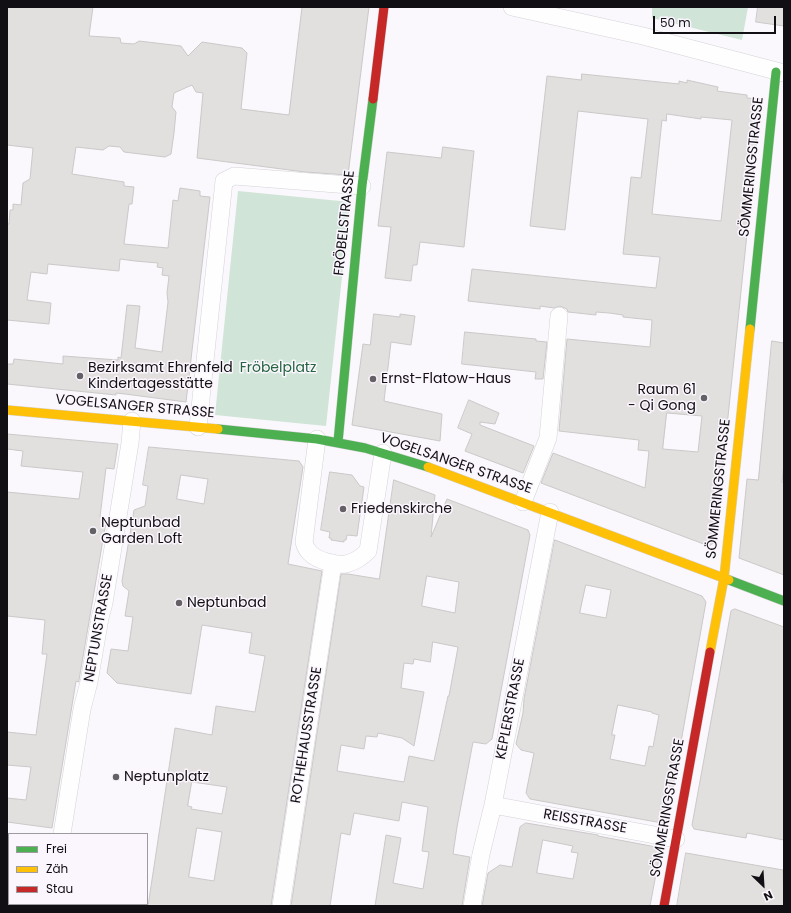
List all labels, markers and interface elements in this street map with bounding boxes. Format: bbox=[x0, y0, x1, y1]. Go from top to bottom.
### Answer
scale bar bbox=[655, 8, 778, 34]
text: 50 m bbox=[660, 14, 691, 31]
street label: SÖMMERINGSTRASSE bbox=[736, 96, 768, 238]
street label: FRÖBELSTRASSE bbox=[331, 170, 359, 276]
place label: Bezirksamt Ehrenfeld Kindertagesstätte bbox=[88, 360, 233, 392]
park label: Fröbelplatz bbox=[240, 360, 316, 376]
marker: Bezirksamt Ehrenfeld Kindertagesstätte bbox=[75, 371, 85, 381]
place label: Ernst-Flatow-Haus bbox=[381, 371, 511, 387]
marker: Ernst-Flatow-Haus bbox=[368, 374, 378, 384]
place label: Raum 61 - Qi Gong bbox=[628, 382, 696, 414]
street label: VOGELSANGER STRASSE bbox=[55, 392, 215, 422]
marker: Raum 61 - Qi Gong bbox=[699, 393, 709, 403]
street label: SÖMMERINGSTRASSE bbox=[703, 418, 735, 560]
street label: VOGELSANGER STRASSE bbox=[378, 430, 534, 498]
place label: Friedenskirche bbox=[351, 501, 452, 517]
marker: Friedenskirche bbox=[338, 504, 348, 514]
place label: Neptunbad Garden Loft bbox=[101, 515, 182, 548]
marker: Neptunbad Garden Loft bbox=[88, 526, 98, 536]
street label: NEPTUNSTRASSE bbox=[81, 573, 117, 683]
place label: Neptunbad bbox=[187, 595, 266, 611]
marker: Neptunbad bbox=[174, 598, 184, 608]
street label: KEPLERSTRASSE bbox=[493, 657, 529, 761]
street label: ROTHEHAUSSTRASSE bbox=[288, 665, 326, 805]
street label: SÖMMERINGSTRASSE bbox=[648, 737, 688, 879]
place label: Neptunplatz bbox=[124, 769, 209, 785]
marker: Neptunplatz bbox=[111, 772, 121, 782]
street label: REISSTRASSE bbox=[542, 806, 628, 838]
legend bbox=[8, 833, 148, 905]
text: Frei bbox=[46, 840, 67, 857]
text: Zäh bbox=[46, 860, 68, 877]
north arrow bbox=[743, 865, 783, 905]
text: Stau bbox=[46, 880, 73, 897]
text: N bbox=[761, 887, 775, 905]

